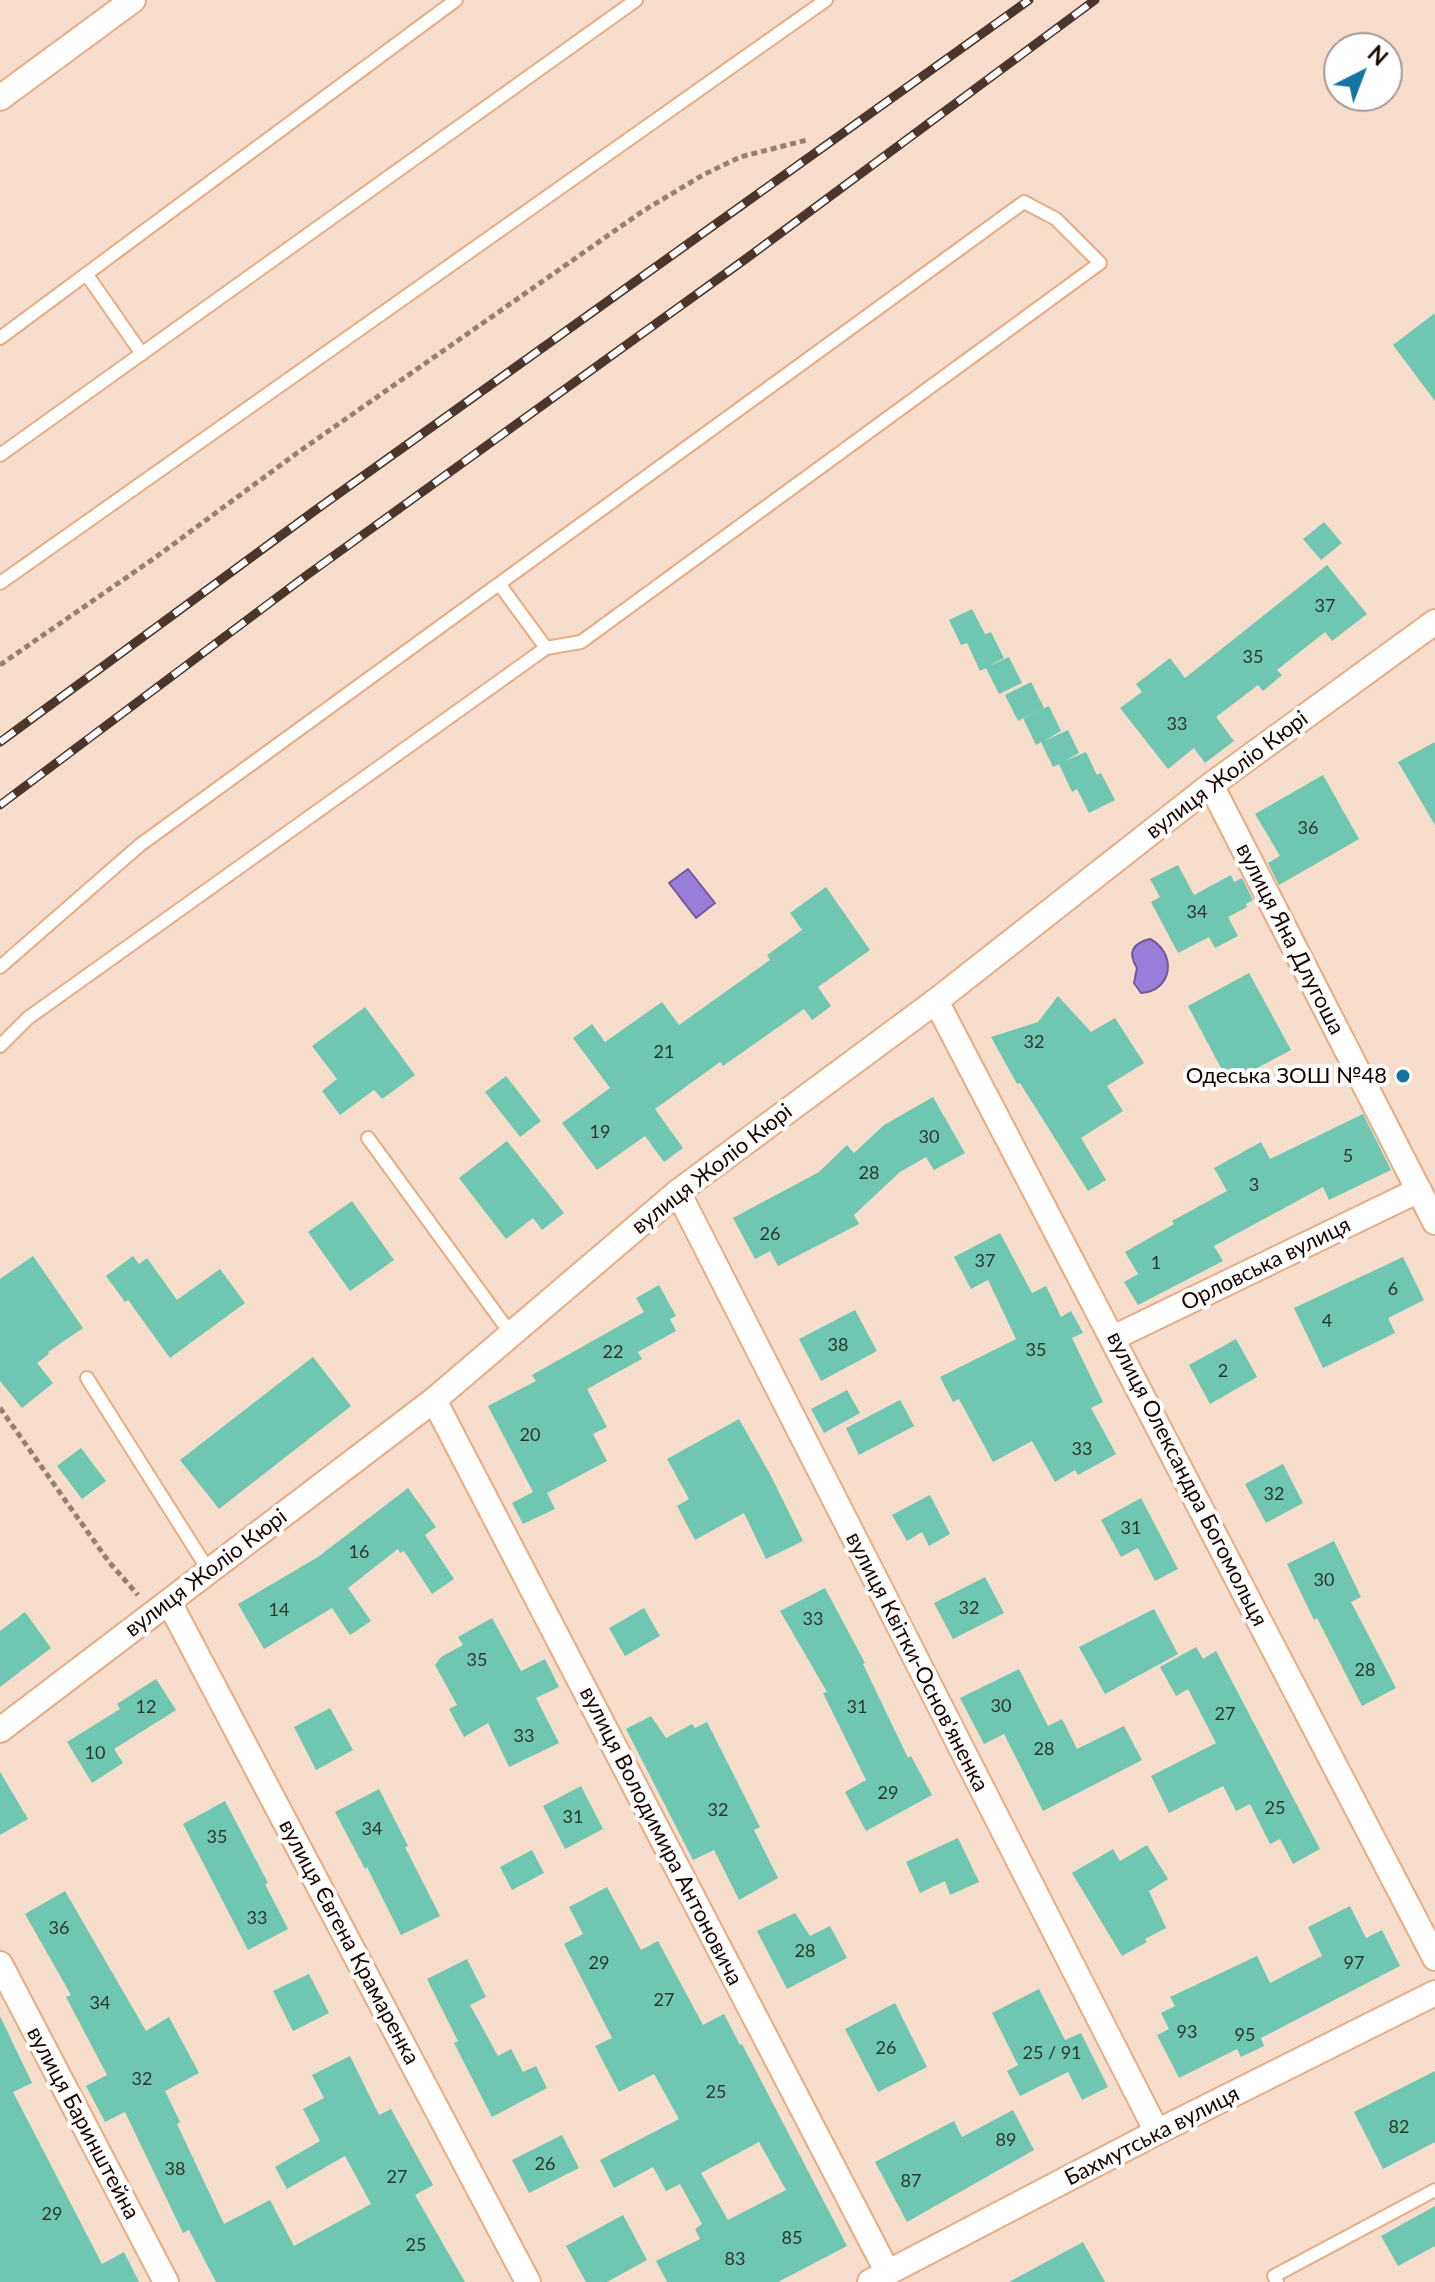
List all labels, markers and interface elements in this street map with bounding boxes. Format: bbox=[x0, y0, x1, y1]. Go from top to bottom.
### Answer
north arrow bbox=[1323, 32, 1403, 112]
text: N bbox=[1363, 40, 1393, 71]
house number: 37 bbox=[1315, 595, 1335, 617]
house number: 35 bbox=[1243, 646, 1263, 668]
street label: вулиця Жоліо Кюрі bbox=[1141, 705, 1313, 845]
house number: 33 bbox=[1167, 713, 1187, 735]
house number: 36 bbox=[1298, 817, 1318, 839]
street label: вулиця Яна Длугоша bbox=[1230, 839, 1350, 1039]
house number: 34 bbox=[1187, 901, 1207, 923]
house number: 32 bbox=[1024, 1031, 1044, 1053]
house number: 21 bbox=[654, 1041, 674, 1063]
place label: Одеська ЗОШ №48 bbox=[1186, 1063, 1387, 1089]
marker: Одеська ЗОШ №48 bbox=[1394, 1067, 1412, 1085]
street label: вулиця Жоліо Кюрі bbox=[627, 1098, 797, 1240]
house number: 19 bbox=[590, 1121, 610, 1143]
house number: 30 bbox=[919, 1126, 939, 1148]
house number: 5 bbox=[1343, 1145, 1353, 1167]
house number: 28 bbox=[859, 1162, 879, 1184]
house number: 3 bbox=[1249, 1174, 1259, 1196]
street label: Орловська вулиця bbox=[1177, 1212, 1355, 1316]
house number: 26 bbox=[760, 1223, 780, 1245]
house number: 37 bbox=[975, 1250, 995, 1272]
house number: 1 bbox=[1151, 1252, 1161, 1274]
house number: 6 bbox=[1388, 1278, 1398, 1300]
house number: 4 bbox=[1322, 1310, 1332, 1332]
street label: вулиця Олександра Богомольця bbox=[1101, 1327, 1273, 1631]
house number: 38 bbox=[828, 1334, 848, 1356]
house number: 35 bbox=[1026, 1339, 1046, 1361]
house number: 22 bbox=[603, 1341, 623, 1363]
house number: 2 bbox=[1218, 1360, 1228, 1382]
house number: 20 bbox=[520, 1424, 540, 1446]
house number: 33 bbox=[1072, 1438, 1092, 1460]
house number: 32 bbox=[1264, 1483, 1284, 1505]
street label: вулиця Жоліо Кюрі bbox=[120, 1503, 292, 1643]
house number: 31 bbox=[1121, 1517, 1141, 1539]
street label: вулиця Квітки-Основ'яненка bbox=[840, 1528, 994, 1796]
house number: 16 bbox=[349, 1541, 369, 1563]
house number: 30 bbox=[1314, 1569, 1334, 1591]
house number: 32 bbox=[959, 1597, 979, 1619]
house number: 14 bbox=[269, 1599, 289, 1621]
house number: 33 bbox=[803, 1608, 823, 1630]
house number: 35 bbox=[467, 1649, 487, 1671]
house number: 28 bbox=[1355, 1659, 1375, 1681]
street label: вулиця Володимира Антоновича bbox=[574, 1682, 748, 1990]
house number: 30 bbox=[991, 1695, 1011, 1717]
house number: 12 bbox=[136, 1696, 156, 1718]
house number: 31 bbox=[847, 1696, 867, 1718]
house number: 27 bbox=[1215, 1703, 1235, 1725]
house number: 33 bbox=[514, 1725, 534, 1747]
house number: 28 bbox=[1034, 1738, 1054, 1760]
house number: 10 bbox=[85, 1742, 105, 1764]
house number: 29 bbox=[878, 1782, 898, 1804]
house number: 25 bbox=[1265, 1797, 1285, 1819]
house number: 32 bbox=[708, 1799, 728, 1821]
house number: 31 bbox=[563, 1806, 583, 1828]
street label: вулиця Євгена Крамаренка bbox=[273, 1815, 425, 2069]
house number: 34 bbox=[362, 1818, 382, 1840]
house number: 35 bbox=[207, 1826, 227, 1848]
house number: 33 bbox=[247, 1907, 267, 1929]
house number: 36 bbox=[49, 1917, 69, 1939]
house number: 28 bbox=[795, 1940, 815, 1962]
house number: 29 bbox=[589, 1952, 609, 1974]
house number: 97 bbox=[1344, 1952, 1364, 1974]
house number: 27 bbox=[654, 1989, 674, 2011]
house number: 34 bbox=[90, 1992, 110, 2014]
house number: 93 bbox=[1177, 2021, 1197, 2043]
street label: вулиця Баринштейна bbox=[21, 2022, 145, 2224]
house number: 95 bbox=[1235, 2024, 1255, 2046]
house number: 26 bbox=[876, 2037, 896, 2059]
house number: 25 / 91 bbox=[1022, 2042, 1082, 2064]
house number: 32 bbox=[132, 2068, 152, 2090]
house number: 25 bbox=[706, 2081, 726, 2103]
street label: Бахмутська вулиця bbox=[1060, 2081, 1244, 2191]
house number: 82 bbox=[1389, 2116, 1409, 2138]
house number: 89 bbox=[996, 2129, 1016, 2151]
house number: 26 bbox=[535, 2153, 555, 2175]
house number: 38 bbox=[165, 2158, 185, 2180]
house number: 27 bbox=[387, 2166, 407, 2188]
house number: 87 bbox=[901, 2170, 921, 2192]
house number: 29 bbox=[42, 2203, 62, 2225]
house number: 85 bbox=[782, 2227, 802, 2249]
house number: 25 bbox=[406, 2234, 426, 2256]
house number: 83 bbox=[725, 2248, 745, 2270]

